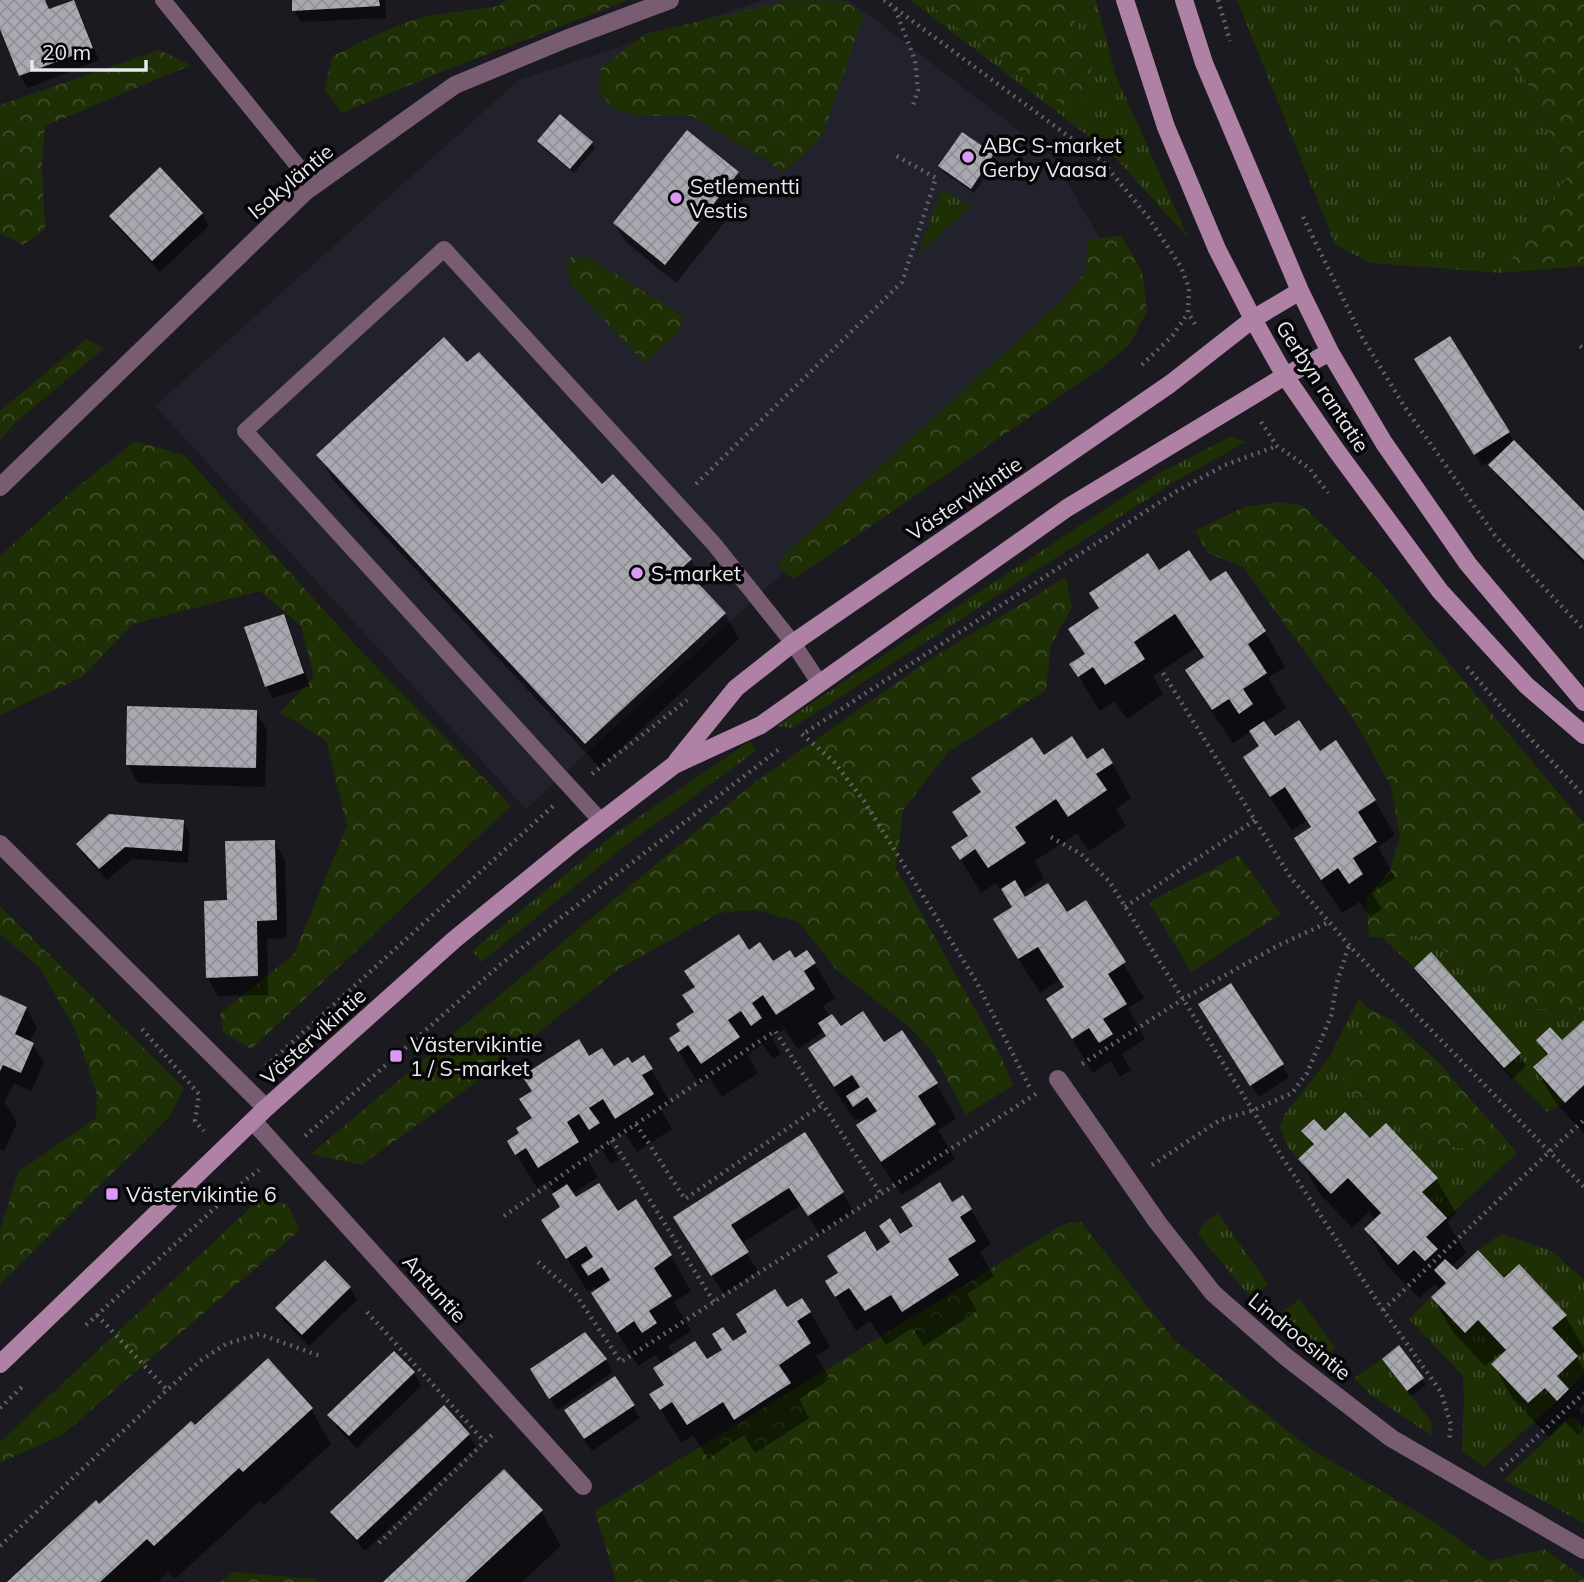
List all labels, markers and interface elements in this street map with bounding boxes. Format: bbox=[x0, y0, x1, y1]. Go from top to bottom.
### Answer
scale bar bbox=[32, 28, 145, 72]
text: 20 m bbox=[42, 39, 91, 65]
place label: ABC S-market Gerby Vaasa bbox=[982, 132, 1122, 182]
street label: Isokyläntie bbox=[242, 138, 338, 224]
marker: ABC S-market Gerby Vaasa bbox=[960, 149, 976, 165]
place label: Setlementti Vestis bbox=[690, 173, 800, 223]
marker: Setlementti Vestis bbox=[668, 190, 684, 206]
street label: Gerbyn rantatie bbox=[1271, 315, 1375, 457]
street label: Västervikintie bbox=[902, 450, 1026, 546]
place label: S-market bbox=[651, 560, 741, 586]
marker: S-market bbox=[629, 565, 645, 581]
street label: Västervikintie bbox=[255, 982, 371, 1090]
place label: Västervikintie 1 / S-market bbox=[410, 1031, 543, 1081]
marker: Västervikintie 1 / S-market bbox=[388, 1048, 404, 1064]
place label: Västervikintie 6 bbox=[126, 1181, 277, 1207]
marker: Västervikintie 6 bbox=[104, 1186, 120, 1202]
street label: Antuntie bbox=[397, 1248, 473, 1328]
street label: Lindroosintie bbox=[1244, 1287, 1356, 1385]

